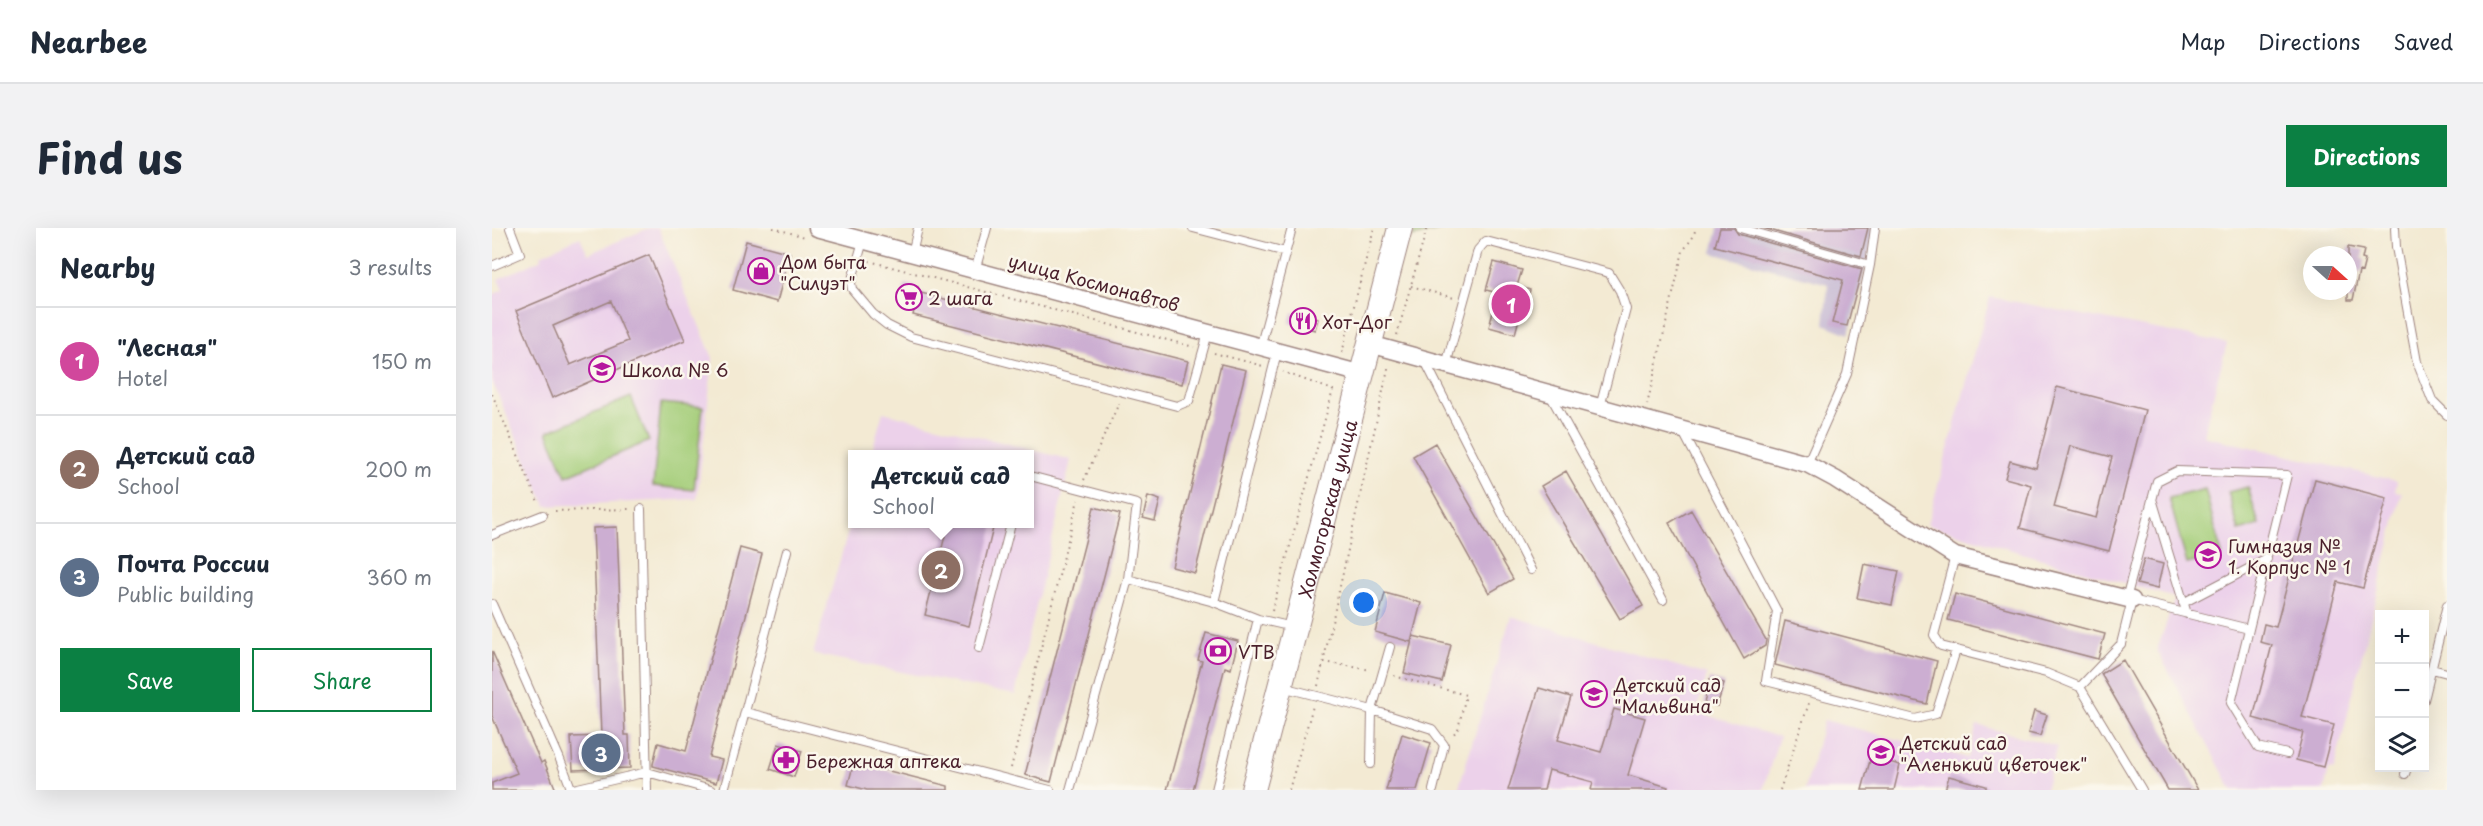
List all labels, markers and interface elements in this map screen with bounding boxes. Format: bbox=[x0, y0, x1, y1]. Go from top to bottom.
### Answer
text: Nearbee bbox=[30, 20, 147, 63]
text: Map bbox=[2180, 25, 2225, 57]
text: Directions bbox=[2258, 25, 2360, 57]
text: Saved bbox=[2393, 25, 2453, 57]
text: Find us bbox=[36, 125, 183, 188]
button: Directions bbox=[2286, 125, 2447, 187]
street label: улица Космонавтов bbox=[1005, 246, 1183, 318]
north arrow bbox=[2303, 246, 2357, 300]
text: Nearby bbox=[60, 248, 155, 287]
place label: Дом быта "Силуэт" bbox=[779, 248, 867, 296]
text: 3 results bbox=[349, 252, 432, 282]
shop icon: Дом быта "Силуэт" bbox=[746, 256, 776, 286]
supermarket icon: 2 шага bbox=[894, 282, 924, 312]
pin: 1 bbox=[1492, 282, 1530, 326]
place label: 2 шага bbox=[928, 284, 993, 311]
restaurant icon: Хот-Дог bbox=[1288, 306, 1318, 336]
place label: Хот-Дог bbox=[1322, 308, 1393, 335]
text: "Лесная" bbox=[117, 330, 217, 363]
text: 1 bbox=[75, 346, 84, 376]
text: 150 m bbox=[372, 346, 432, 376]
school or university icon: Школа № 6 bbox=[587, 354, 617, 384]
place label: Школа № 6 bbox=[622, 356, 728, 383]
text: Hotel bbox=[117, 363, 168, 393]
street label: Холмогорская улица bbox=[1290, 416, 1363, 601]
text: Детский сад bbox=[117, 438, 255, 471]
popup bbox=[848, 450, 1034, 528]
text: 2 bbox=[72, 454, 87, 484]
text: 200 m bbox=[365, 454, 432, 484]
text: Детский сад bbox=[872, 458, 1010, 491]
text: School bbox=[117, 471, 180, 501]
text: School bbox=[872, 491, 935, 521]
place label: Гимназия № 1. Корпус № 1 bbox=[2228, 532, 2351, 580]
school or university icon: Гимназия № 1. Корпус № 1 bbox=[2193, 540, 2223, 570]
text: Почта России bbox=[117, 546, 270, 579]
pin: 2 bbox=[922, 548, 960, 592]
text: 3 bbox=[73, 562, 86, 592]
text: 360 m bbox=[366, 562, 432, 592]
text: Public building bbox=[117, 579, 254, 609]
your location bbox=[1349, 588, 1378, 617]
map controls bbox=[2375, 610, 2429, 772]
button: + bbox=[2375, 610, 2429, 664]
bank icon: VTB bbox=[1203, 636, 1233, 666]
place label: VTB bbox=[1238, 638, 1275, 665]
button: Save bbox=[60, 648, 240, 712]
button: Share bbox=[252, 648, 432, 712]
button: − bbox=[2375, 664, 2429, 718]
place label: Детский сад "Мальвина" bbox=[1613, 671, 1721, 719]
school or university icon: Детский сад "Мальвина" bbox=[1579, 679, 1609, 709]
button: layers bbox=[2375, 718, 2429, 772]
place label: Детский сад "Аленький цветочек" bbox=[1899, 729, 2087, 777]
pin: 3 bbox=[582, 730, 620, 776]
school or university icon: Детский сад "Аленький цветочек" bbox=[1866, 737, 1896, 767]
pharmacy icon: Бережная аптека bbox=[771, 745, 801, 775]
place label: Бережная аптека bbox=[806, 747, 962, 774]

